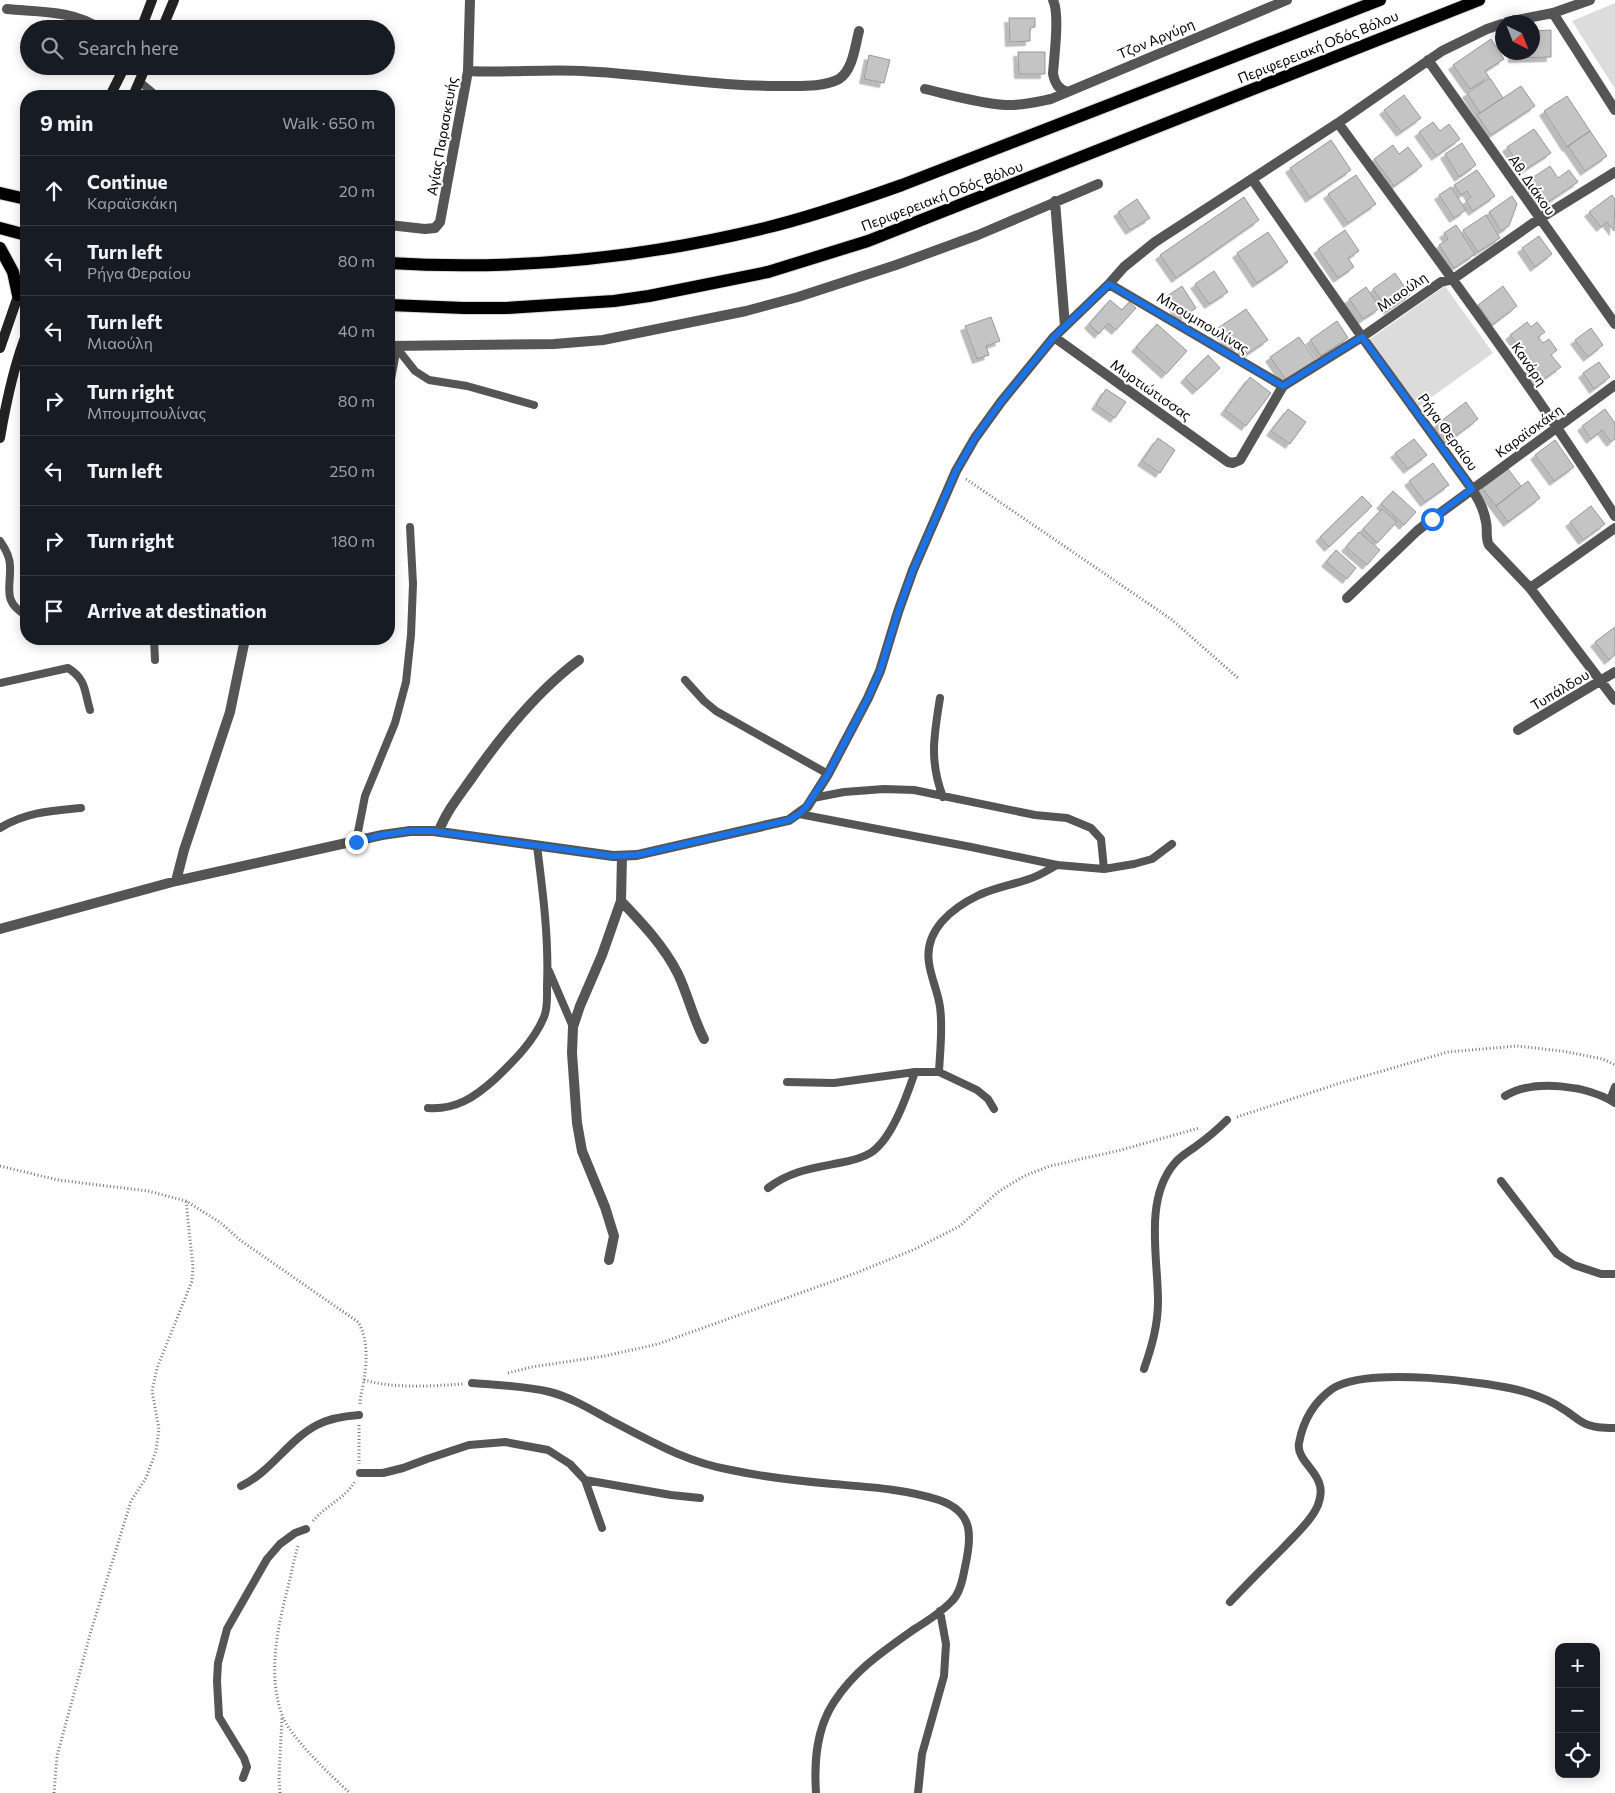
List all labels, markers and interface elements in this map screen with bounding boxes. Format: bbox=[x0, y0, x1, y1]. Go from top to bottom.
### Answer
street label: Περιφερειακή Οδός Βόλου bbox=[1235, 6, 1401, 87]
street label: Τζον Αργύρη bbox=[1115, 15, 1197, 62]
north arrow bbox=[1495, 15, 1540, 60]
search box bbox=[20, 20, 395, 75]
icon: search bbox=[38, 34, 66, 62]
text: Search here bbox=[78, 36, 178, 59]
street label: Αγίας Παρασκευής bbox=[423, 75, 460, 197]
text: 9 min bbox=[40, 110, 93, 135]
text: Walk · 650 m bbox=[282, 113, 375, 132]
street label: Αθ. Διάκου bbox=[1505, 151, 1559, 218]
street label: Περιφερειακή Οδός Βόλου bbox=[859, 157, 1025, 234]
text: Continue bbox=[87, 170, 167, 193]
icon: ahead bbox=[40, 177, 68, 205]
text: 20 m bbox=[339, 181, 375, 200]
text: Καραϊσκάκη bbox=[87, 193, 177, 212]
text: Turn left bbox=[87, 240, 162, 263]
icon: left bbox=[40, 247, 68, 275]
text: 80 m bbox=[338, 251, 375, 270]
text: Ρήγα Φεραίου bbox=[87, 263, 191, 282]
street label: Μιαούλη bbox=[1373, 268, 1430, 315]
street label: Μπουμπουλίνας bbox=[1154, 288, 1253, 357]
text: Turn left bbox=[87, 310, 162, 333]
icon: left bbox=[40, 317, 68, 345]
text: 40 m bbox=[338, 321, 375, 340]
text: Μιαούλη bbox=[87, 333, 153, 352]
street label: Κανάρη bbox=[1508, 339, 1551, 389]
street label: Μυρτιώτισσας bbox=[1108, 355, 1195, 424]
text: Turn right bbox=[87, 380, 174, 403]
icon: right bbox=[40, 387, 68, 415]
street label: Ρήγα Φεραίου bbox=[1415, 390, 1482, 474]
text: 80 m bbox=[338, 391, 375, 410]
street label: Καραϊσκάκη bbox=[1492, 401, 1566, 461]
text: Μπουμπουλίνας bbox=[87, 403, 206, 422]
icon: left bbox=[40, 457, 68, 485]
text: Turn left bbox=[87, 459, 162, 482]
text: 250 m bbox=[329, 461, 375, 480]
route start bbox=[1421, 508, 1444, 531]
icon: right bbox=[40, 527, 68, 555]
text: Turn right bbox=[87, 529, 174, 552]
text: 180 m bbox=[331, 531, 375, 550]
icon: arrive bbox=[40, 597, 68, 625]
text: Arrive at destination bbox=[87, 599, 267, 622]
street label: Τυπάλδου bbox=[1527, 665, 1592, 714]
route end bbox=[345, 831, 368, 854]
map controls bbox=[1555, 1643, 1600, 1778]
button: + bbox=[1555, 1643, 1600, 1688]
button: − bbox=[1555, 1688, 1600, 1733]
button: locate bbox=[1555, 1733, 1600, 1778]

